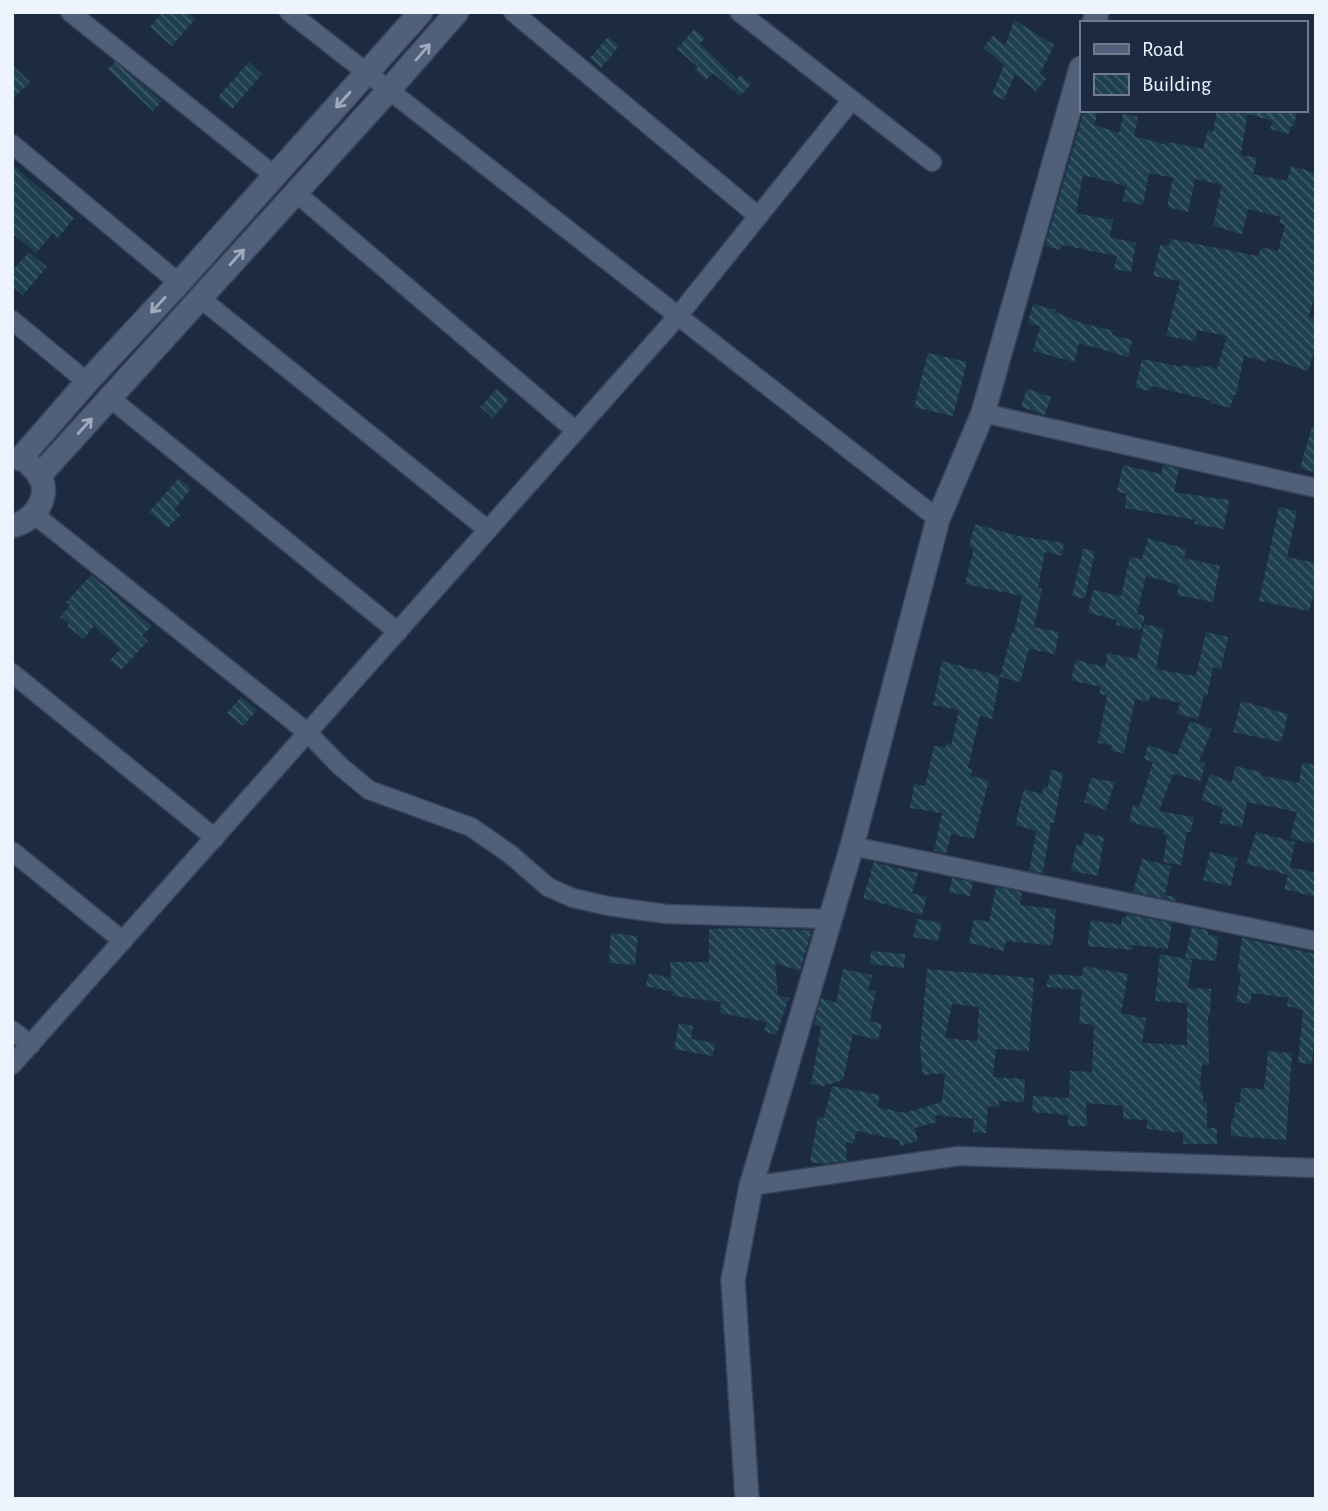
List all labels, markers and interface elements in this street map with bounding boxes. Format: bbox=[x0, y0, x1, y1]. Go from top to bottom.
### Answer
legend bbox=[1080, 21, 1307, 112]
text: Road bbox=[1142, 39, 1184, 60]
one-way arrow bbox=[415, 43, 431, 61]
text: Building bbox=[1142, 74, 1212, 95]
one-way arrow bbox=[335, 91, 352, 108]
one-way arrow bbox=[229, 248, 245, 266]
one-way arrow bbox=[150, 296, 167, 313]
one-way arrow bbox=[77, 417, 93, 435]

